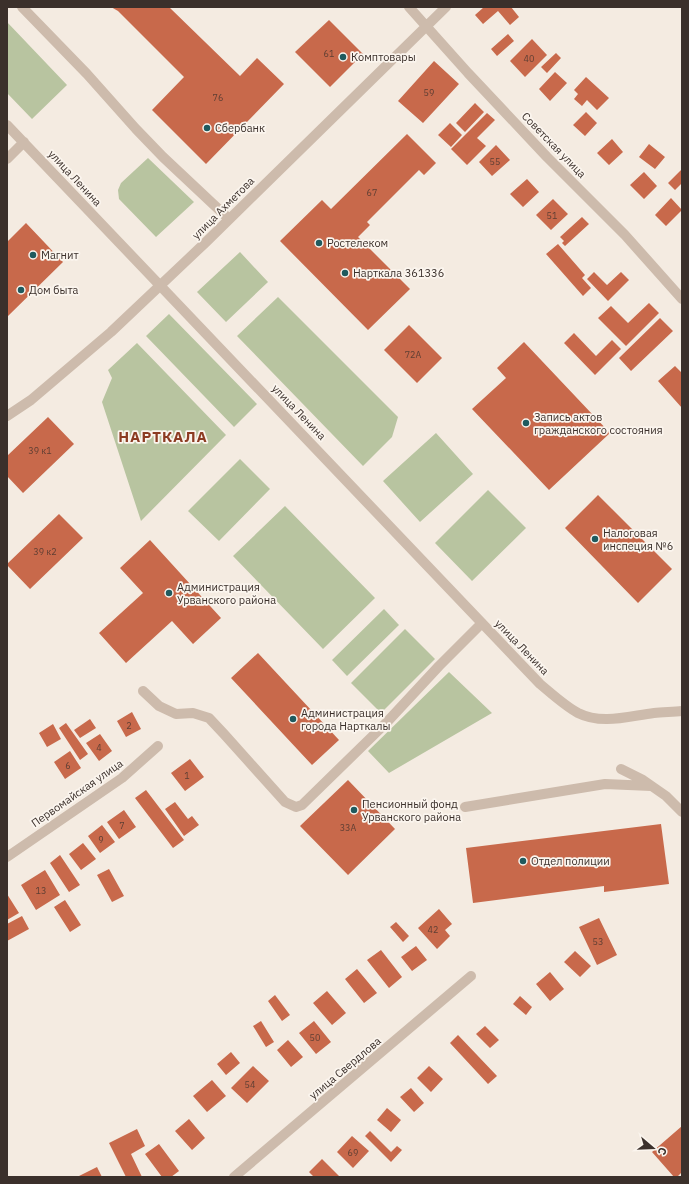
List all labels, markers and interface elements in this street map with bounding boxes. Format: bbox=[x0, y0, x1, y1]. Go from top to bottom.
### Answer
house number: 61 bbox=[324, 48, 334, 59]
place label: Комптовары bbox=[351, 50, 416, 64]
marker: Комптовары bbox=[338, 52, 348, 62]
house number: 40 bbox=[524, 53, 534, 64]
house number: 59 bbox=[424, 87, 434, 98]
house number: 76 bbox=[213, 92, 223, 103]
street label: Советская улица bbox=[519, 109, 589, 181]
place label: Сбербанк bbox=[215, 121, 265, 135]
marker: Сбербанк bbox=[202, 123, 212, 133]
street label: улица Ленина bbox=[45, 147, 105, 209]
house number: 55 bbox=[490, 156, 500, 167]
street label: улица Ахметова bbox=[189, 174, 257, 242]
house number: 67 bbox=[367, 187, 377, 198]
house number: 51 bbox=[547, 210, 557, 221]
place label: Ростелеком bbox=[327, 236, 388, 250]
marker: Ростелеком bbox=[314, 238, 324, 248]
place label: Магнит bbox=[41, 248, 79, 262]
marker: Магнит bbox=[28, 250, 38, 260]
place label: Нарткала 361336 bbox=[353, 266, 444, 280]
marker: Нарткала 361336 bbox=[340, 268, 350, 278]
place label: Дом быта bbox=[29, 283, 79, 297]
marker: Дом быта bbox=[16, 285, 26, 295]
house number: 72А bbox=[405, 349, 422, 360]
street label: улица Ленина bbox=[269, 381, 329, 443]
place label: Запись актов гражданского состояния bbox=[534, 410, 663, 437]
marker: Запись актов гражданского состояния bbox=[521, 418, 531, 428]
district label: НАРТКАЛА bbox=[118, 427, 208, 446]
house number: 39 к1 bbox=[28, 445, 52, 456]
place label: Налоговая инспеция №6 bbox=[603, 526, 673, 553]
marker: Налоговая инспеция №6 bbox=[590, 534, 600, 544]
house number: 39 к2 bbox=[33, 546, 57, 557]
place label: Администрация Урванского района bbox=[177, 580, 276, 607]
marker: Администрация Урванского района bbox=[164, 588, 174, 598]
street label: улица Ленина bbox=[492, 616, 552, 678]
place label: Администрация города Нарткалы bbox=[301, 706, 391, 733]
marker: Администрация города Нарткалы bbox=[288, 714, 298, 724]
house number: 2 bbox=[126, 720, 132, 731]
house number: 4 bbox=[96, 742, 102, 753]
street label: Первомайская улица bbox=[28, 756, 126, 830]
house number: 6 bbox=[65, 760, 71, 771]
house number: 1 bbox=[184, 770, 190, 781]
place label: Пенсионный фонд Урванского района bbox=[362, 797, 461, 824]
marker: Пенсионный фонд Урванского района bbox=[349, 805, 359, 815]
house number: 7 bbox=[119, 820, 125, 831]
house number: 33А bbox=[340, 822, 357, 833]
house number: 9 bbox=[98, 834, 104, 845]
place label: Отдел полиции bbox=[531, 854, 610, 868]
marker: Отдел полиции bbox=[518, 856, 528, 866]
house number: 13 bbox=[36, 885, 46, 896]
house number: 42 bbox=[428, 924, 438, 935]
house number: 53 bbox=[593, 936, 603, 947]
house number: 50 bbox=[310, 1032, 320, 1043]
street label: улица Свердлова bbox=[306, 1034, 384, 1102]
house number: 54 bbox=[245, 1079, 255, 1090]
north arrow bbox=[633, 1128, 673, 1168]
text: С bbox=[655, 1146, 670, 1157]
house number: 69 bbox=[348, 1147, 358, 1158]

